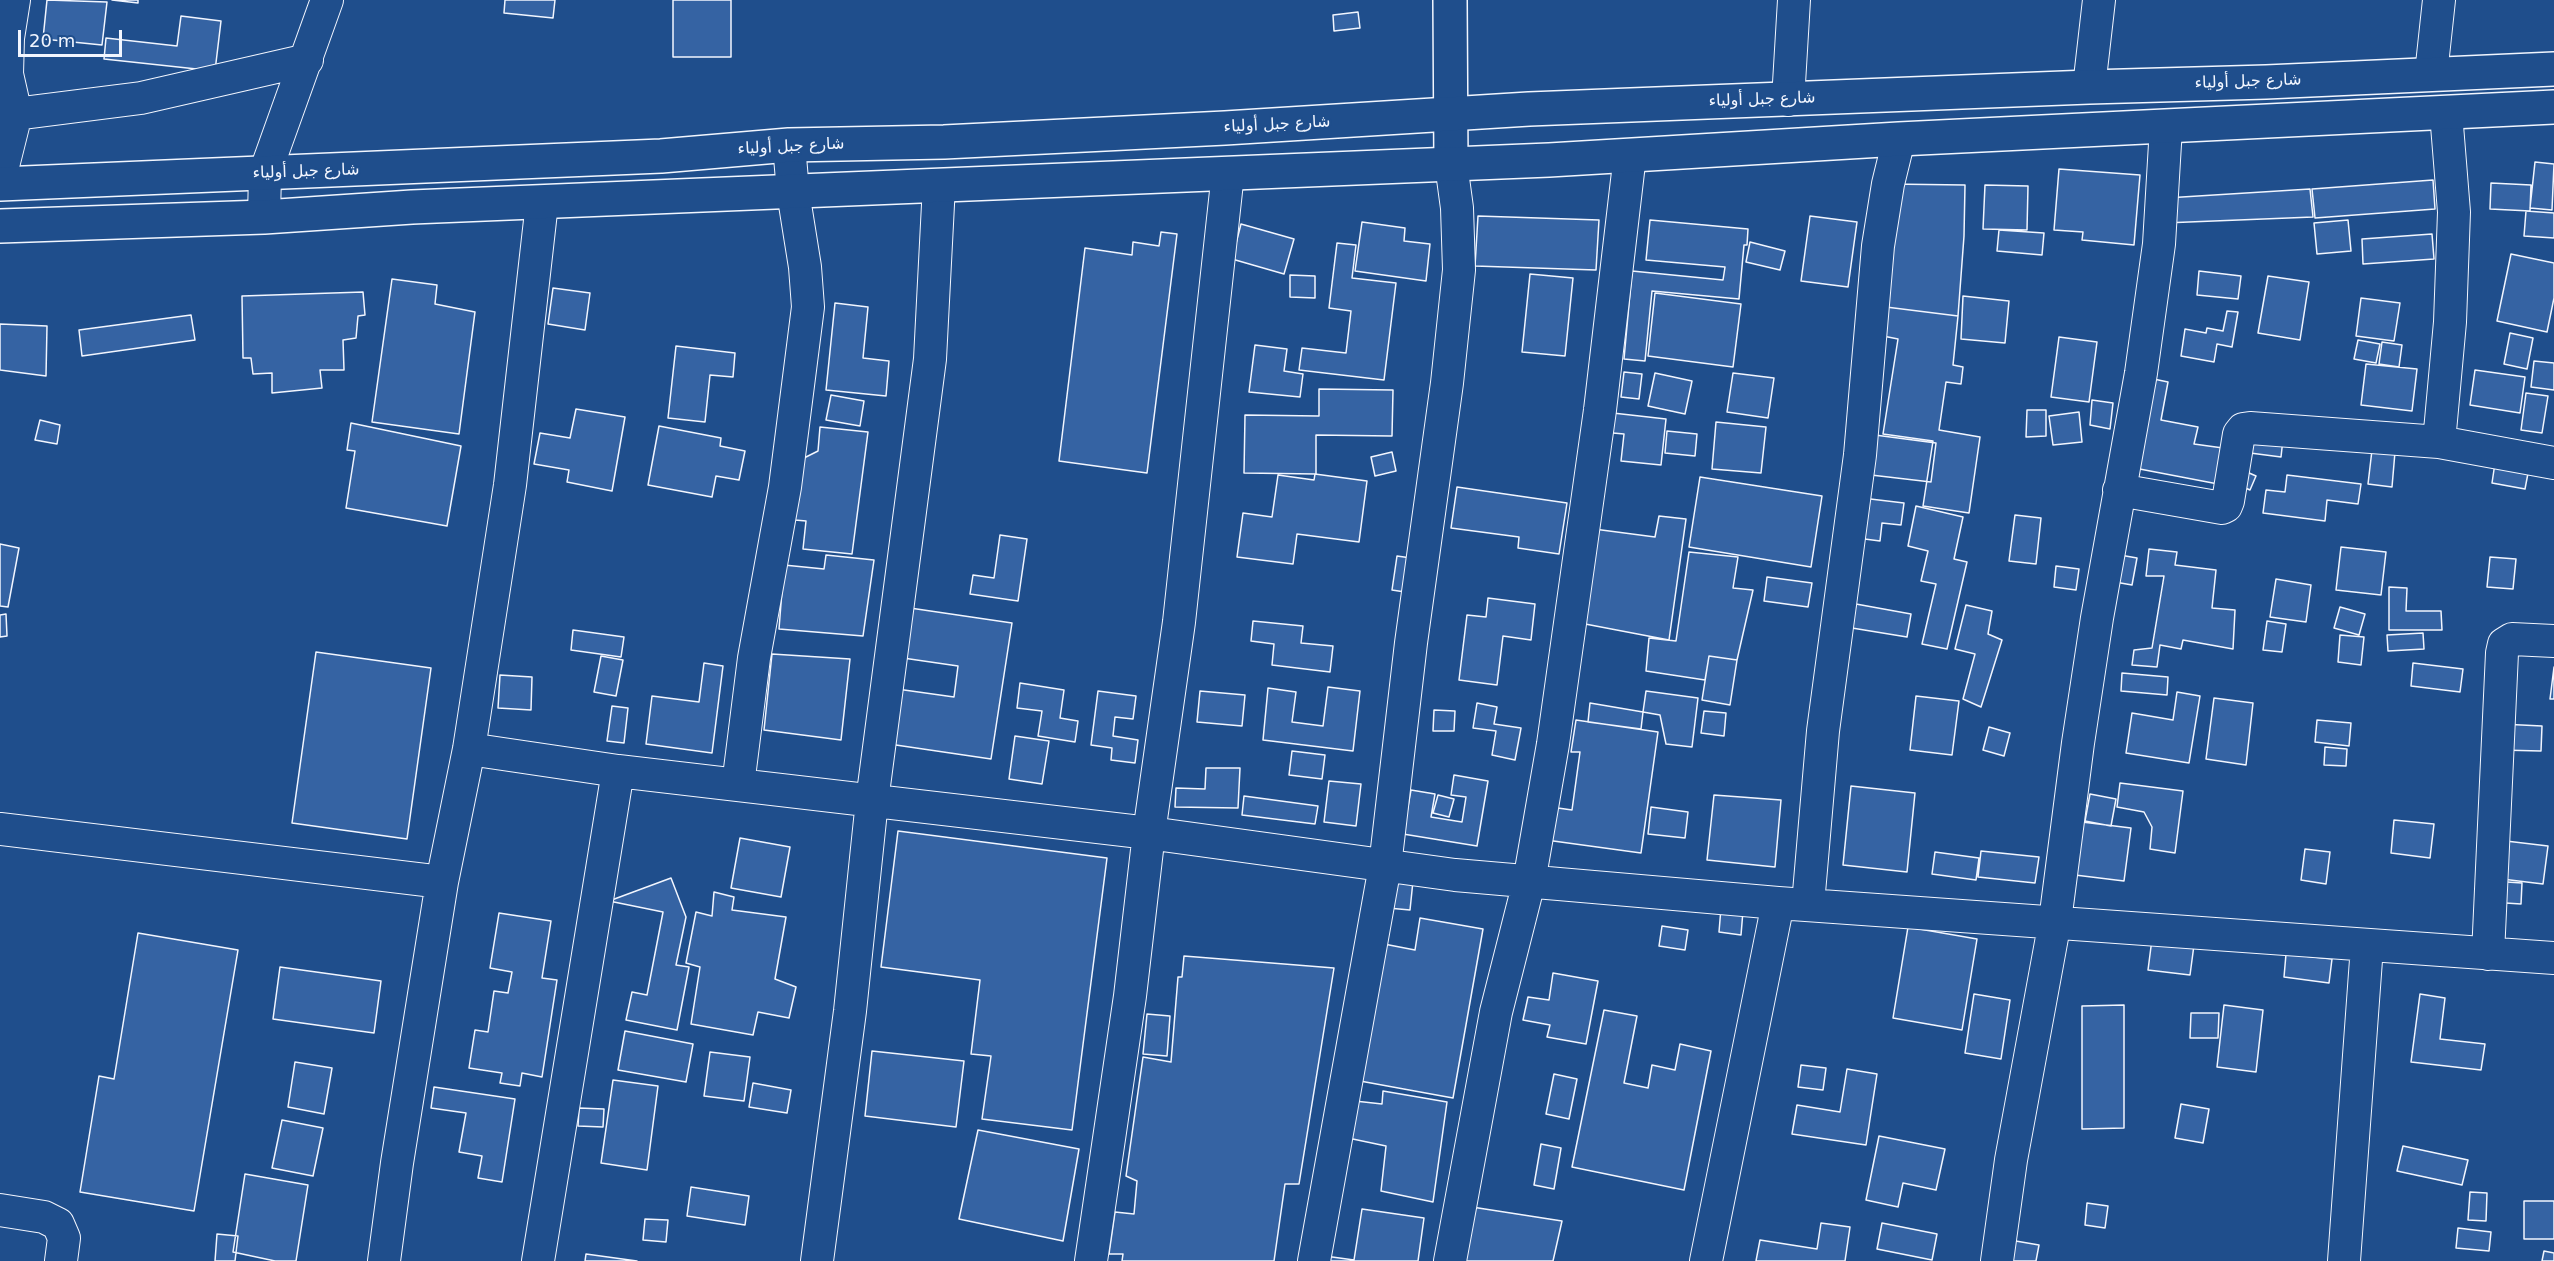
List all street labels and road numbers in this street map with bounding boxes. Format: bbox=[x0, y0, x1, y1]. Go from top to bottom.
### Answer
street label: شارع جبل أولياء bbox=[2194, 71, 2302, 93]
street label: شارع جبل أولياء bbox=[1708, 89, 1816, 111]
street label: شارع جبل أولياء bbox=[1223, 113, 1331, 137]
street label: شارع جبل أولياء bbox=[737, 135, 845, 159]
street label: شارع جبل أولياء bbox=[252, 161, 360, 183]

